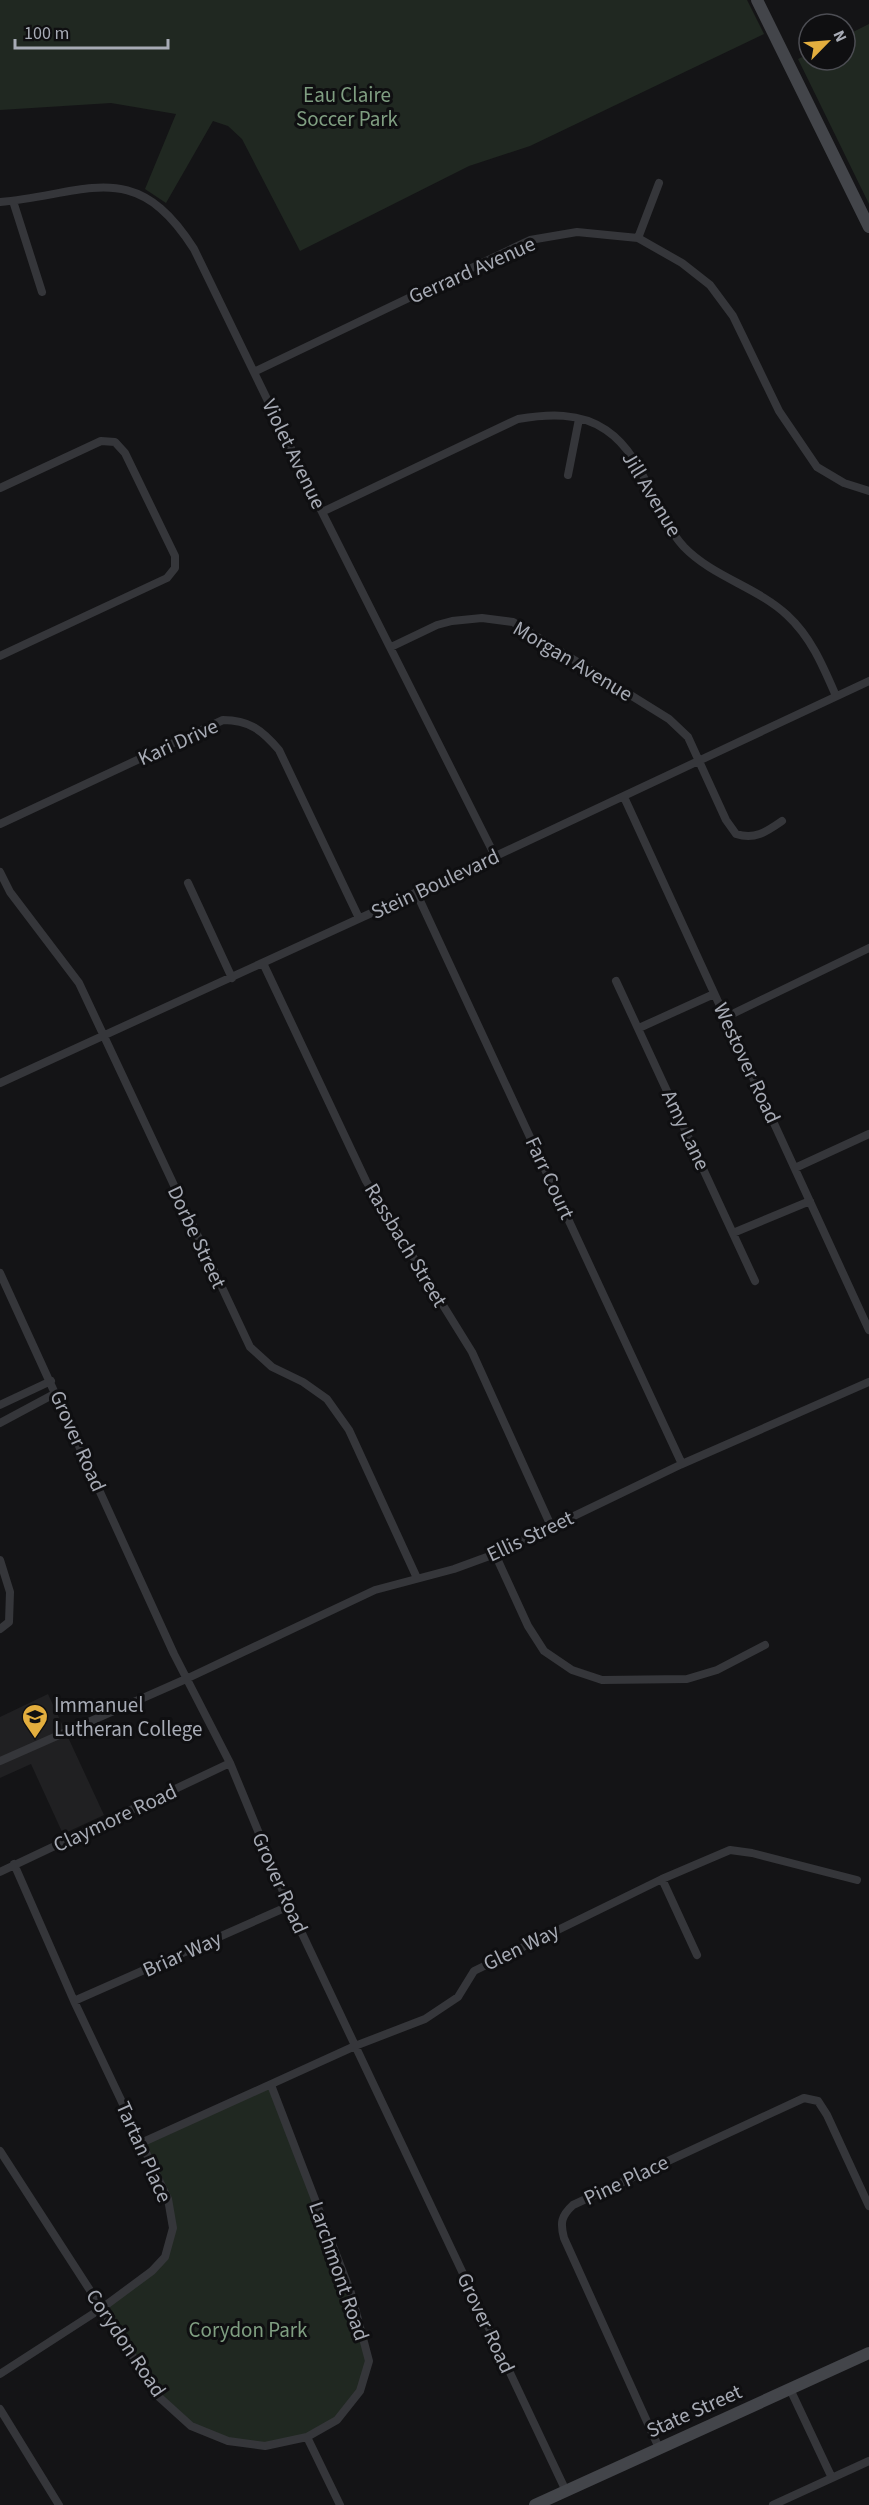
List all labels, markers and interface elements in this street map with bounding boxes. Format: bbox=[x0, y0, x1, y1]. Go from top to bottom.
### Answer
scale bar bbox=[15, 12, 168, 50]
north arrow bbox=[797, 12, 857, 72]
text: 100 m bbox=[24, 21, 69, 46]
text: N bbox=[827, 27, 852, 46]
park label: Eau Claire Soccer Park bbox=[296, 80, 399, 134]
street label: Gerrard Avenue bbox=[404, 229, 540, 311]
street label: Violet Avenue bbox=[254, 394, 334, 514]
street label: Jill Avenue bbox=[615, 446, 689, 542]
street label: Morgan Avenue bbox=[507, 613, 639, 709]
street label: Kari Drive bbox=[133, 711, 223, 773]
street label: Stein Boulevard bbox=[366, 841, 504, 927]
street label: Westover Road bbox=[706, 998, 788, 1128]
street label: Amy Lane bbox=[654, 1085, 718, 1175]
street label: Farr Court bbox=[518, 1132, 582, 1224]
street label: Rassbach Street bbox=[357, 1177, 455, 1313]
street label: Dorbe Street bbox=[160, 1181, 234, 1293]
street label: Grover Road bbox=[42, 1386, 114, 1496]
street label: Ellis Street bbox=[482, 1503, 578, 1569]
place label: Immanuel Lutheran College bbox=[54, 1690, 202, 1744]
school or university icon: Immanuel Lutheran College bbox=[20, 1702, 50, 1740]
street label: Claymore Road bbox=[48, 1776, 182, 1860]
street label: Grover Road bbox=[244, 1828, 316, 1938]
street label: Glen Way bbox=[478, 1916, 564, 1978]
street label: Briar Way bbox=[138, 1923, 226, 1985]
street label: Tartan Place bbox=[108, 2097, 180, 2207]
street label: Pine Place bbox=[579, 2147, 673, 2213]
street label: Larchmont Road bbox=[301, 2197, 377, 2345]
street label: Grover Road bbox=[450, 2268, 522, 2378]
street label: Corydon Road bbox=[79, 2283, 173, 2403]
park label: Corydon Park bbox=[189, 2315, 308, 2345]
street label: State Street bbox=[641, 2377, 747, 2445]

